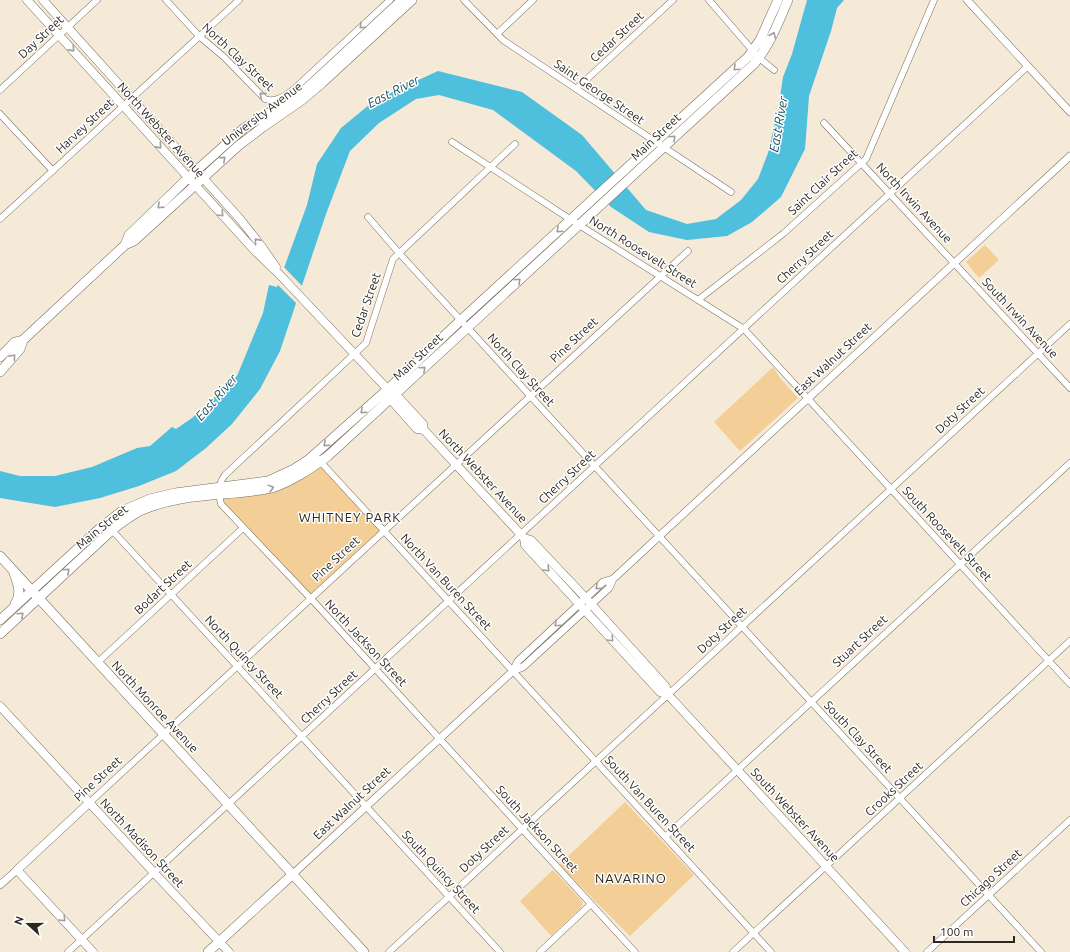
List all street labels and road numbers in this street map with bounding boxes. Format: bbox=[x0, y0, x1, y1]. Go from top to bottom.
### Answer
street label: Cedar Street bbox=[587, 9, 646, 65]
street label: Day Street bbox=[16, 12, 66, 61]
street label: North Clay Street bbox=[200, 20, 277, 93]
street label: Saint George Street bbox=[552, 57, 647, 127]
street label: University Avenue bbox=[219, 79, 304, 148]
street label: North Webster Avenue bbox=[115, 80, 207, 180]
street label: Harvey Street bbox=[53, 96, 116, 156]
street label: Main Street bbox=[628, 110, 683, 163]
street label: Saint Clair Street bbox=[785, 146, 860, 217]
street label: North Irwin Avenue bbox=[874, 160, 955, 245]
street label: North Roosevelt Street bbox=[587, 213, 700, 290]
street label: Cherry Street bbox=[774, 227, 836, 286]
street label: Cedar Street bbox=[348, 270, 383, 339]
street label: South Irwin Avenue bbox=[980, 275, 1061, 360]
street label: Pine Street bbox=[547, 314, 600, 365]
street label: East Walnut Street bbox=[792, 319, 874, 398]
street label: Main Street bbox=[390, 330, 445, 383]
street label: North Clay Street bbox=[485, 331, 558, 409]
street label: Doty Street bbox=[932, 383, 987, 436]
street label: North Webster Avenue bbox=[437, 426, 530, 525]
street label: Cherry Street bbox=[536, 447, 598, 506]
street label: South Roosevelt Street bbox=[900, 484, 995, 584]
street label: Main Street bbox=[73, 502, 130, 551]
street label: North Van Buren Street bbox=[399, 531, 494, 633]
street label: Pine Street bbox=[309, 533, 362, 584]
street label: Bodart Street bbox=[131, 557, 194, 616]
street label: North Jackson Street bbox=[323, 597, 410, 689]
street label: Doty Street bbox=[694, 603, 749, 656]
street label: Stuart Street bbox=[830, 612, 890, 669]
street label: North Quincy Street bbox=[203, 613, 286, 701]
street label: North Monroe Avenue bbox=[110, 658, 201, 755]
street label: Cherry Street bbox=[298, 667, 360, 726]
street label: South Clay Street bbox=[822, 698, 895, 775]
street label: Pine Street bbox=[71, 753, 124, 804]
street label: South Van Buren Street bbox=[603, 753, 698, 855]
street label: Crooks Street bbox=[862, 759, 925, 818]
street label: East Walnut Street bbox=[311, 763, 393, 842]
street label: South Webster Avenue bbox=[749, 765, 842, 864]
street label: South Jackson Street bbox=[494, 783, 581, 875]
street label: North Madison Street bbox=[98, 796, 187, 890]
street label: Doty Street bbox=[456, 822, 511, 875]
street label: South Quincy Street bbox=[400, 828, 483, 916]
street label: Chicago Street bbox=[957, 846, 1024, 909]

